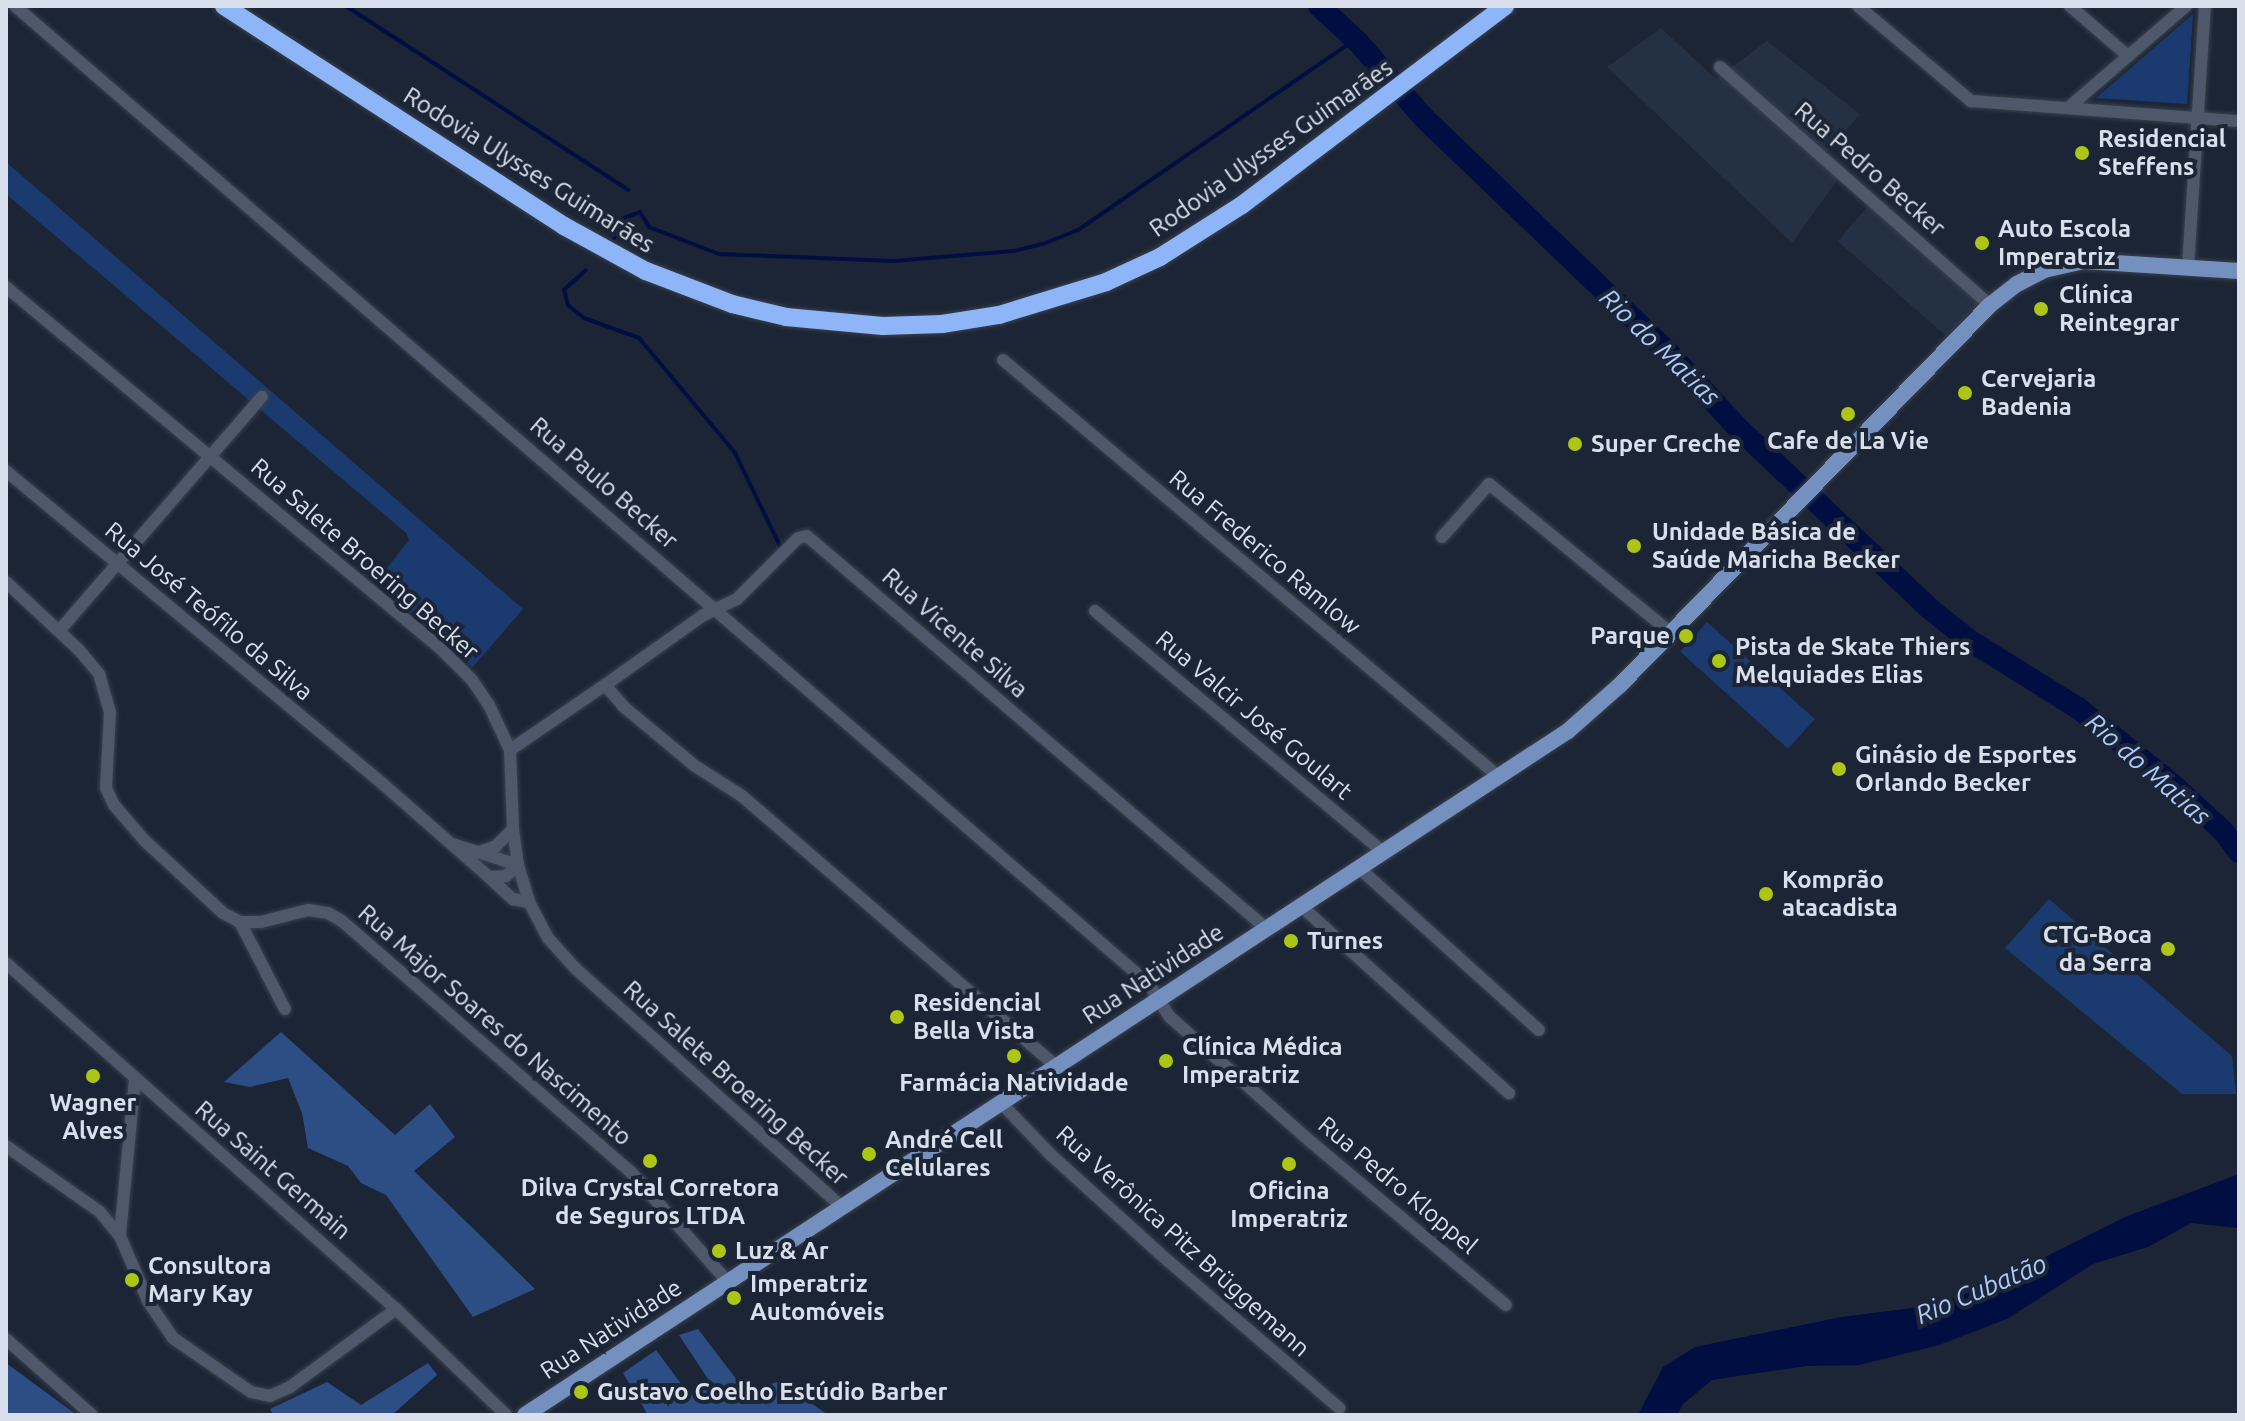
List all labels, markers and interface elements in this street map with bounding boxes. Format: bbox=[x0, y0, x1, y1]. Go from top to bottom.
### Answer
street label: Rodovia Ulysses Guimarães bbox=[1144, 53, 1398, 243]
street label: Rodovia Ulysses Guimarães bbox=[398, 81, 660, 259]
street label: Rua Pedro Becker bbox=[1789, 96, 1951, 242]
place label: Residencial Steffens bbox=[2098, 125, 2226, 181]
marker: Residencial Steffens bbox=[2073, 144, 2091, 162]
place label: Auto Escola Imperatriz bbox=[1998, 215, 2131, 271]
marker: Auto Escola Imperatriz bbox=[1973, 234, 1991, 252]
place label: Clínica Reintegrar bbox=[2059, 281, 2179, 337]
water label: Rio do Matias bbox=[1594, 282, 1726, 412]
marker: Clínica Reintegrar bbox=[2030, 298, 2052, 320]
place label: Cervejaria Badenia bbox=[1981, 365, 2096, 421]
marker: Cervejaria Badenia bbox=[1956, 384, 1974, 402]
marker: Cafe de La Vie bbox=[1839, 405, 1857, 423]
street label: Rua Paulo Becker bbox=[524, 411, 684, 555]
place label: Cafe de La Vie bbox=[1767, 427, 1929, 455]
place label: Super Creche bbox=[1591, 430, 1741, 458]
marker: Super Creche bbox=[1566, 435, 1584, 453]
street label: Rua Salete Broering Becker bbox=[245, 452, 485, 666]
street label: Rua Frederico Ramlow bbox=[1164, 464, 1366, 640]
street label: Rua José Teófilo da Silva bbox=[99, 516, 319, 706]
place label: Unidade Básica de Saúde Maricha Becker bbox=[1652, 518, 1900, 574]
marker: Unidade Básica de Saúde Maricha Becker bbox=[1623, 535, 1645, 557]
street label: Rua Vicente Silva bbox=[876, 562, 1034, 704]
place label: Parque bbox=[1590, 622, 1670, 650]
street label: Rua Valcir José Goulart bbox=[1150, 624, 1358, 806]
marker: Parque bbox=[1677, 627, 1695, 645]
place label: Pista de Skate Thiers Melquiades Elias bbox=[1735, 633, 1970, 689]
marker: Pista de Skate Thiers Melquiades Elias bbox=[1710, 652, 1728, 670]
water label: Rio do Matias bbox=[2079, 706, 2217, 832]
place label: Ginásio de Esportes Orlando Becker bbox=[1855, 741, 2077, 797]
marker: Ginásio de Esportes Orlando Becker bbox=[1830, 760, 1848, 778]
place label: Komprão atacadista bbox=[1782, 866, 1898, 922]
marker: Komprão atacadista bbox=[1757, 885, 1775, 903]
street label: Rua Major Soares do Nascimento bbox=[352, 898, 638, 1152]
street label: Rua Natividade bbox=[1077, 918, 1229, 1030]
place label: CTG-Boca da Serra bbox=[2043, 921, 2152, 977]
place label: Turnes bbox=[1307, 927, 1383, 955]
marker: Turnes bbox=[1282, 932, 1300, 950]
marker: CTG-Boca da Serra bbox=[2159, 940, 2177, 958]
street label: Rua Salete Broering Becker bbox=[618, 974, 854, 1192]
place label: Residencial Bella Vista bbox=[913, 989, 1041, 1045]
marker: Residencial Bella Vista bbox=[888, 1008, 906, 1026]
place label: Clínica Médica Imperatriz bbox=[1182, 1033, 1343, 1089]
marker: Farmácia Natividade bbox=[1005, 1047, 1023, 1065]
marker: Clínica Médica Imperatriz bbox=[1157, 1052, 1175, 1070]
marker: Wagner Alves bbox=[84, 1067, 102, 1085]
place label: Farmácia Natividade bbox=[899, 1069, 1129, 1097]
place label: Wagner Alves bbox=[50, 1089, 136, 1145]
street label: Rua Saint Germain bbox=[189, 1095, 357, 1245]
street label: Rua Pedro Kloppel bbox=[1313, 1110, 1483, 1260]
street label: Rua Verônica Pitz Brüggemann bbox=[1050, 1119, 1316, 1363]
place label: André Cell Celulares bbox=[885, 1126, 1003, 1182]
marker: André Cell Celulares bbox=[860, 1145, 878, 1163]
marker: Dilva Crystal Corretora de Seguros LTDA bbox=[641, 1152, 659, 1170]
marker: Oficina Imperatriz bbox=[1280, 1155, 1298, 1173]
place label: Dilva Crystal Corretora de Seguros LTDA bbox=[521, 1174, 779, 1230]
place label: Oficina Imperatriz bbox=[1230, 1177, 1348, 1233]
place label: Luz & Ar bbox=[735, 1237, 829, 1265]
marker: Luz & Ar bbox=[710, 1242, 728, 1260]
water label: Rio Cubatão bbox=[1911, 1247, 2051, 1331]
place label: Consultora Mary Kay bbox=[148, 1252, 271, 1308]
place label: Imperatriz Automóveis bbox=[750, 1270, 885, 1326]
marker: Consultora Mary Kay bbox=[123, 1271, 141, 1289]
street label: Rua Natividade bbox=[535, 1273, 687, 1385]
marker: Imperatriz Automóveis bbox=[725, 1289, 743, 1307]
place label: Gustavo Coelho Estúdio Barber bbox=[597, 1378, 947, 1406]
marker: Gustavo Coelho Estúdio Barber bbox=[572, 1383, 590, 1401]

